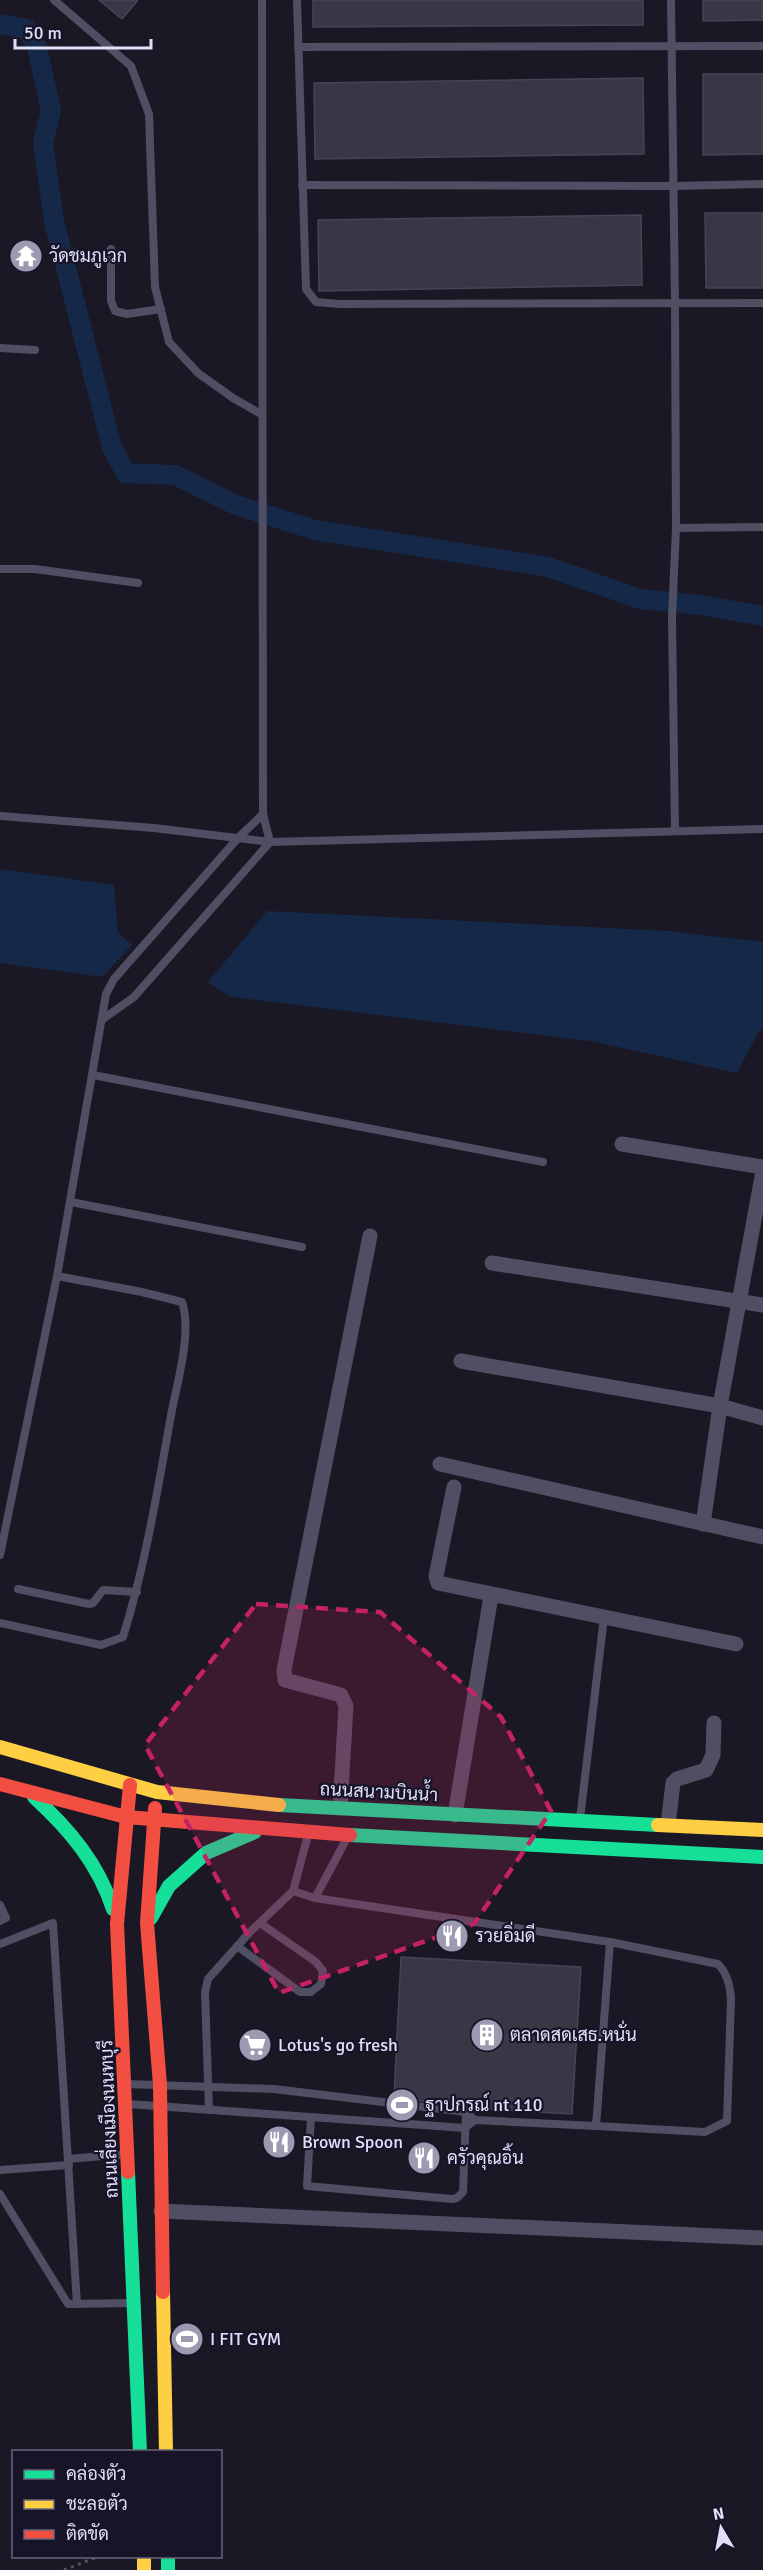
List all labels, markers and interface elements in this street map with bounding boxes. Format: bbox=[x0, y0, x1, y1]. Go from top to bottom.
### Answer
scale bar bbox=[15, 12, 152, 50]
text: 50 m bbox=[24, 22, 62, 44]
temple icon: วัดชมภูเวก bbox=[8, 238, 44, 274]
place label: วัดชมภูเวก bbox=[49, 245, 127, 269]
street label: ถนนสนามบินน้ำ bbox=[319, 1773, 439, 1806]
restaurant icon: รวยอิ่มดี bbox=[434, 1918, 470, 1954]
place label: รวยอิ่มดี bbox=[475, 1921, 536, 1947]
building icon: ตลาดสดเสธ.หนั่น bbox=[469, 2017, 505, 2053]
place label: ตลาดสดเสธ.หนั่น bbox=[510, 2020, 637, 2046]
supermarket icon: Lotus's go fresh bbox=[237, 2027, 273, 2063]
place label: Lotus's go fresh bbox=[278, 2034, 398, 2056]
street label: ถนนเลี่ยงเมืองนนทบุรี bbox=[90, 2039, 124, 2199]
sports icon: ฐาปกรณ์ nt 110 bbox=[384, 2087, 420, 2123]
place label: ฐาปกรณ์ nt 110 bbox=[424, 2092, 542, 2117]
restaurant icon: Brown Spoon bbox=[261, 2124, 297, 2160]
place label: Brown Spoon bbox=[302, 2131, 403, 2153]
restaurant icon: ครัวคุณอิ้น bbox=[406, 2140, 442, 2176]
place label: ครัวคุณอิ้น bbox=[447, 2143, 524, 2170]
sports icon: I FIT GYM bbox=[169, 2321, 205, 2357]
place label: I FIT GYM bbox=[210, 2328, 281, 2350]
legend bbox=[12, 2450, 222, 2558]
text: คล่องตัว bbox=[66, 2462, 126, 2485]
text: ชะลอตัว bbox=[66, 2493, 128, 2515]
north arrow bbox=[691, 2498, 751, 2558]
text: N bbox=[711, 2503, 726, 2525]
text: ติดขัด bbox=[66, 2523, 109, 2545]

